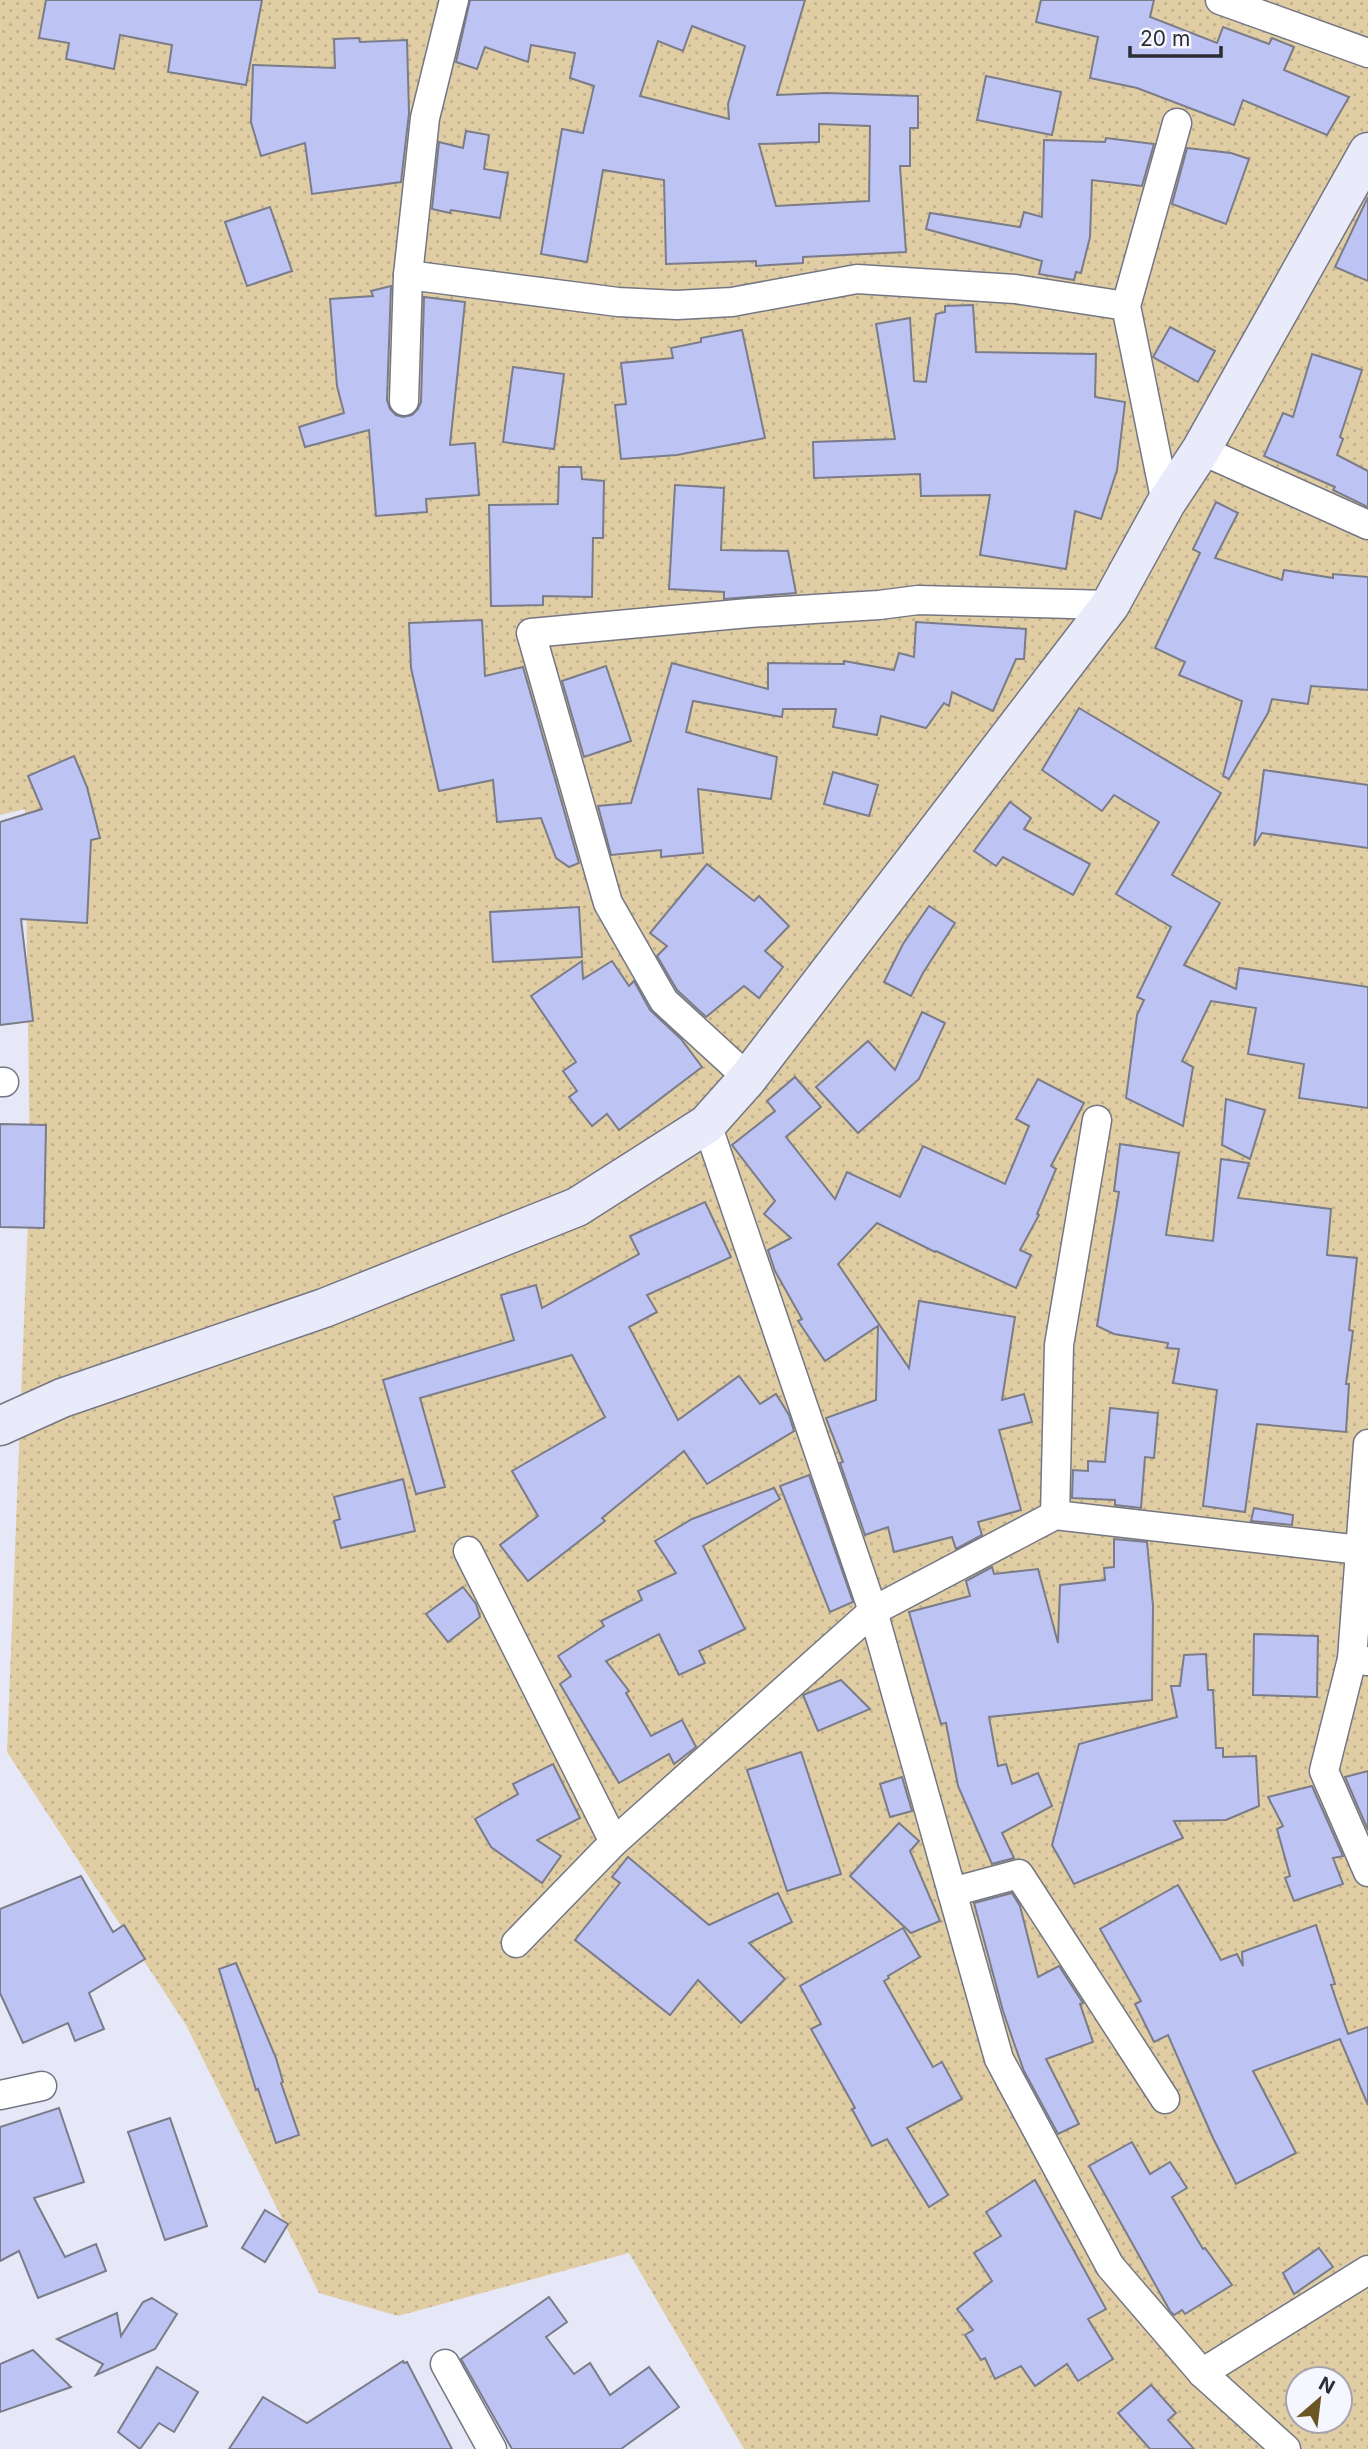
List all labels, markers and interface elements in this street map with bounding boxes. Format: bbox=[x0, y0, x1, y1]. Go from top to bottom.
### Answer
scale bar bbox=[1130, 14, 1221, 58]
text: 20 m bbox=[1140, 26, 1190, 51]
north arrow bbox=[1284, 2365, 1354, 2435]
text: N bbox=[1315, 2372, 1339, 2399]

